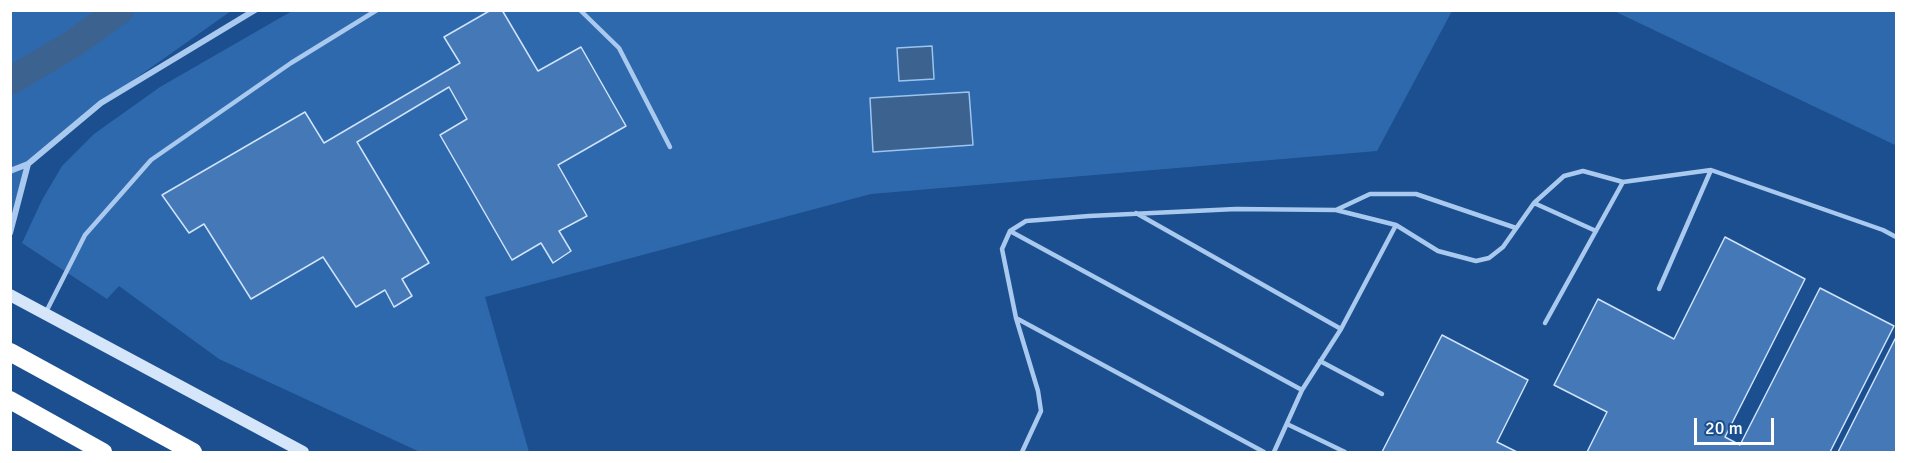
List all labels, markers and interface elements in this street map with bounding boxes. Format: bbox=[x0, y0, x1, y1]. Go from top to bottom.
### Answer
scale bar bbox=[1697, 406, 1776, 444]
text: 20 m bbox=[1705, 417, 1743, 439]

